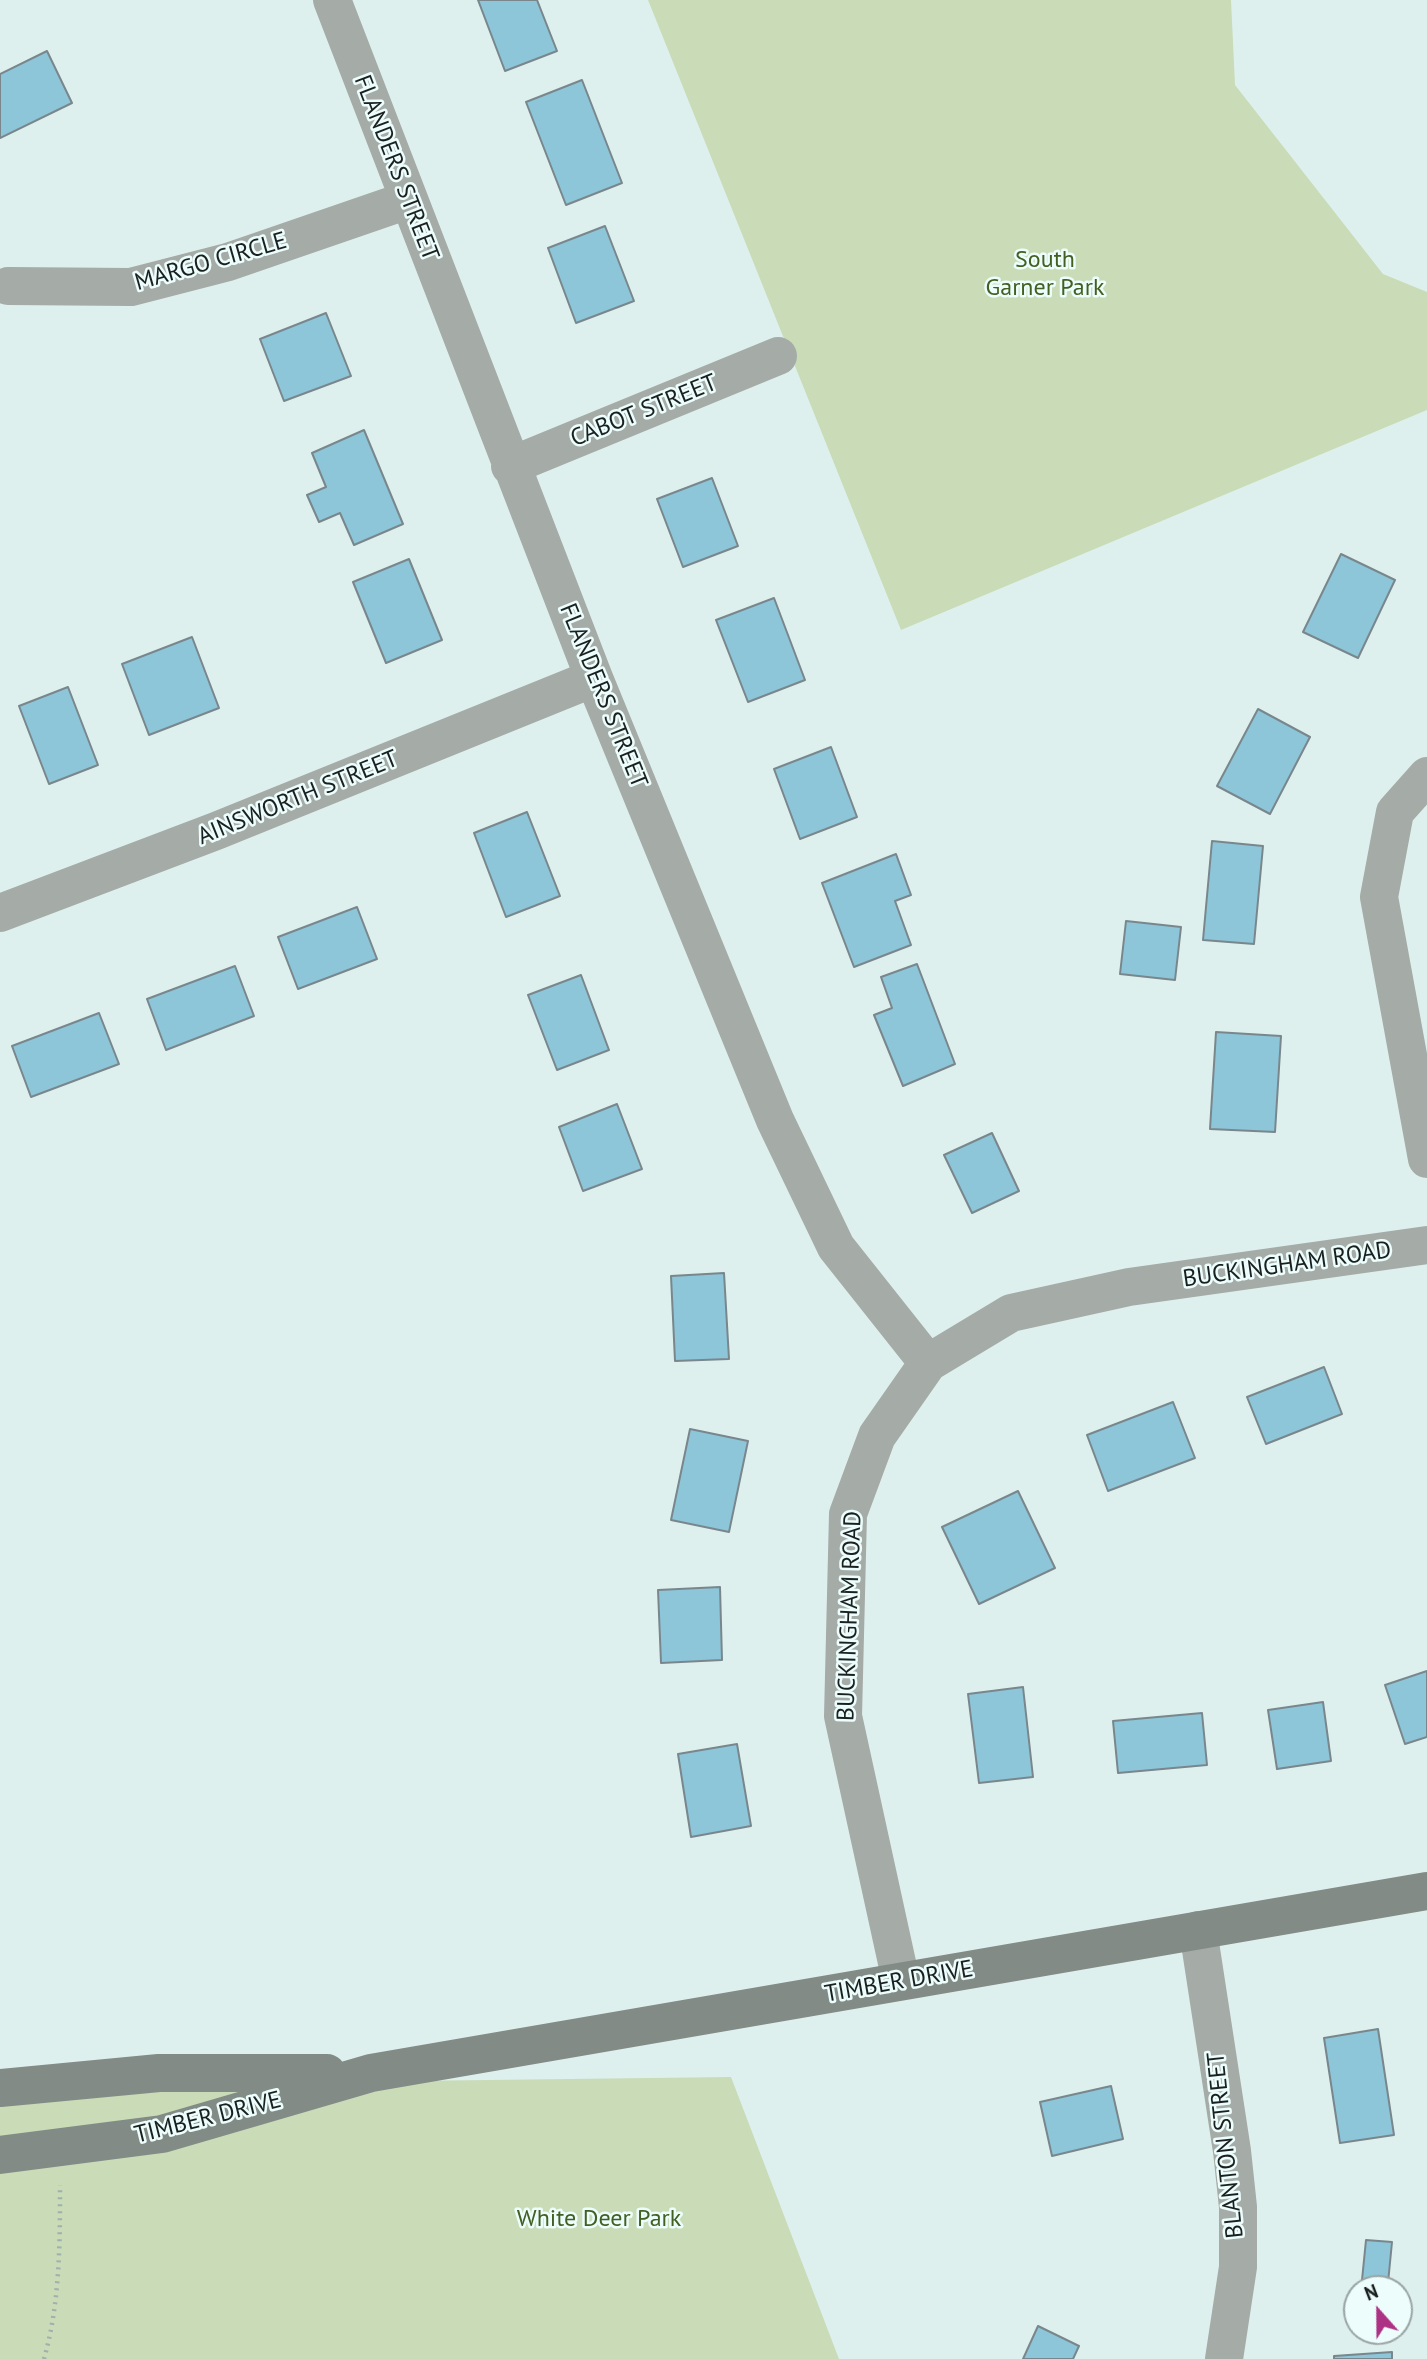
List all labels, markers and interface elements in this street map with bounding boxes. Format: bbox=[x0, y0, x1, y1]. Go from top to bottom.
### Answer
street label: FLANDERS STREET bbox=[347, 71, 445, 265]
street label: MARGO CIRCLE bbox=[132, 227, 290, 297]
park label: South Garner Park bbox=[986, 246, 1104, 302]
street label: CABOT STREET bbox=[567, 369, 721, 453]
street label: FLANDERS STREET bbox=[553, 599, 653, 793]
street label: AINSWORTH STREET bbox=[193, 745, 403, 851]
street label: BUCKINGHAM ROAD bbox=[1181, 1236, 1393, 1294]
street label: BUCKINGHAM ROAD bbox=[832, 1510, 868, 1722]
street label: TIMBER DRIVE bbox=[822, 1955, 976, 2009]
street label: BLANTON STREET bbox=[1202, 2050, 1250, 2240]
street label: TIMBER DRIVE bbox=[132, 2086, 284, 2150]
park label: White Deer Park bbox=[517, 2205, 681, 2233]
north arrow bbox=[1343, 2275, 1413, 2345]
text: N bbox=[1361, 2279, 1381, 2306]

